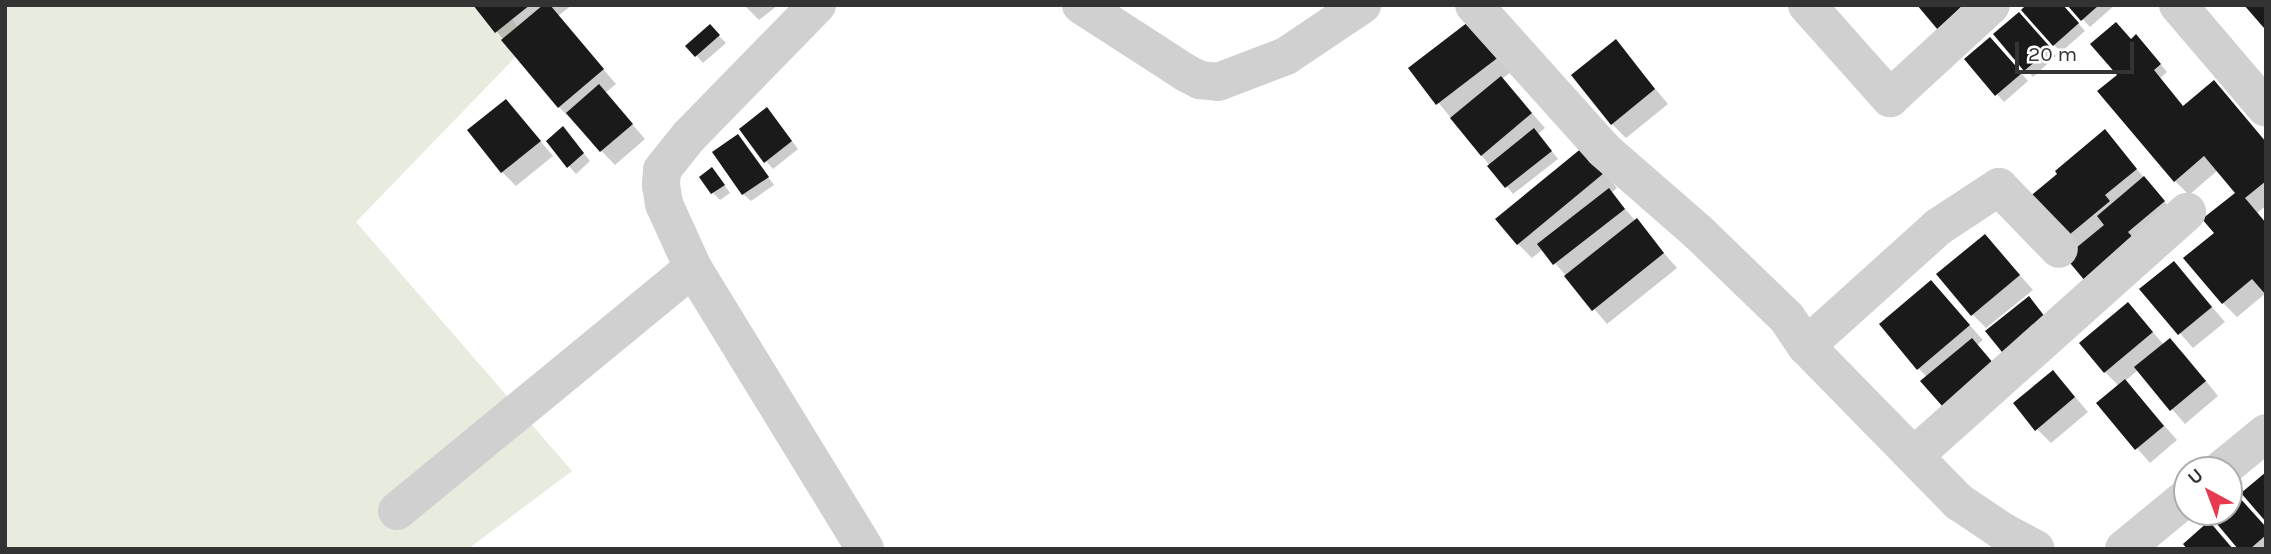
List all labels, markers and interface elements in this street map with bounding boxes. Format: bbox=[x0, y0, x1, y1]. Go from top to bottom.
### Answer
scale bar bbox=[2019, 28, 2138, 72]
text: 20 m bbox=[2028, 42, 2077, 66]
north arrow bbox=[2173, 456, 2243, 526]
text: U bbox=[2183, 464, 2208, 489]

